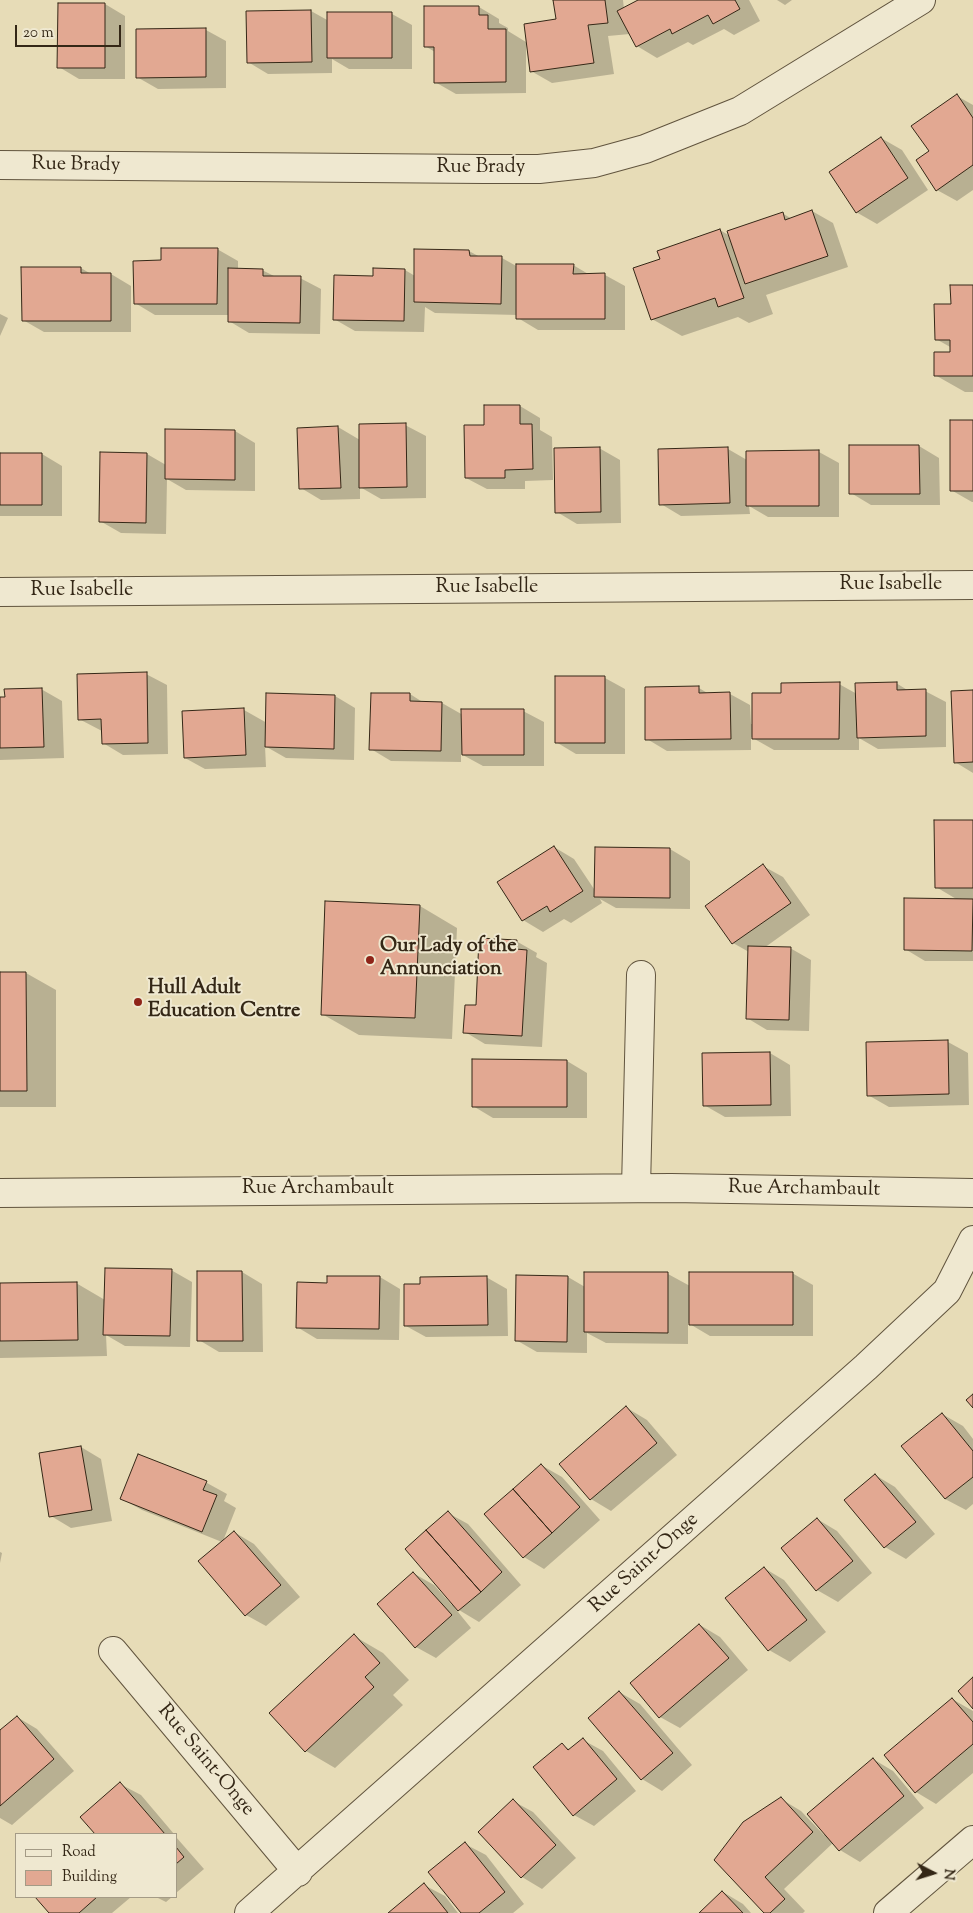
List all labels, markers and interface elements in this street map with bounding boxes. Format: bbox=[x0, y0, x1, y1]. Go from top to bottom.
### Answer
scale bar bbox=[18, 15, 124, 47]
text: 20 m bbox=[23, 23, 54, 44]
street label: Rue Brady bbox=[31, 153, 121, 179]
street label: Rue Brady bbox=[437, 157, 525, 181]
street label: Rue Isabelle bbox=[840, 574, 942, 598]
street label: Rue Isabelle bbox=[436, 577, 538, 601]
street label: Rue Isabelle bbox=[31, 580, 133, 604]
place label: Our Lady of the Annunciation bbox=[380, 936, 516, 983]
marker: Our Lady of the Annunciation bbox=[364, 954, 376, 966]
place label: Hull Adult Education Centre bbox=[148, 978, 300, 1025]
marker: Hull Adult Education Centre bbox=[132, 996, 144, 1008]
street label: Rue Archambault bbox=[728, 1177, 880, 1203]
street label: Rue Archambault bbox=[242, 1178, 394, 1202]
street label: Rue Saint-Onge bbox=[585, 1509, 705, 1619]
street label: Rue Saint-Onge bbox=[151, 1700, 259, 1822]
legend bbox=[15, 1833, 178, 1898]
text: Road bbox=[62, 1842, 96, 1863]
north arrow bbox=[908, 1848, 958, 1898]
text: Building bbox=[62, 1867, 117, 1888]
text: N bbox=[937, 1868, 958, 1881]

